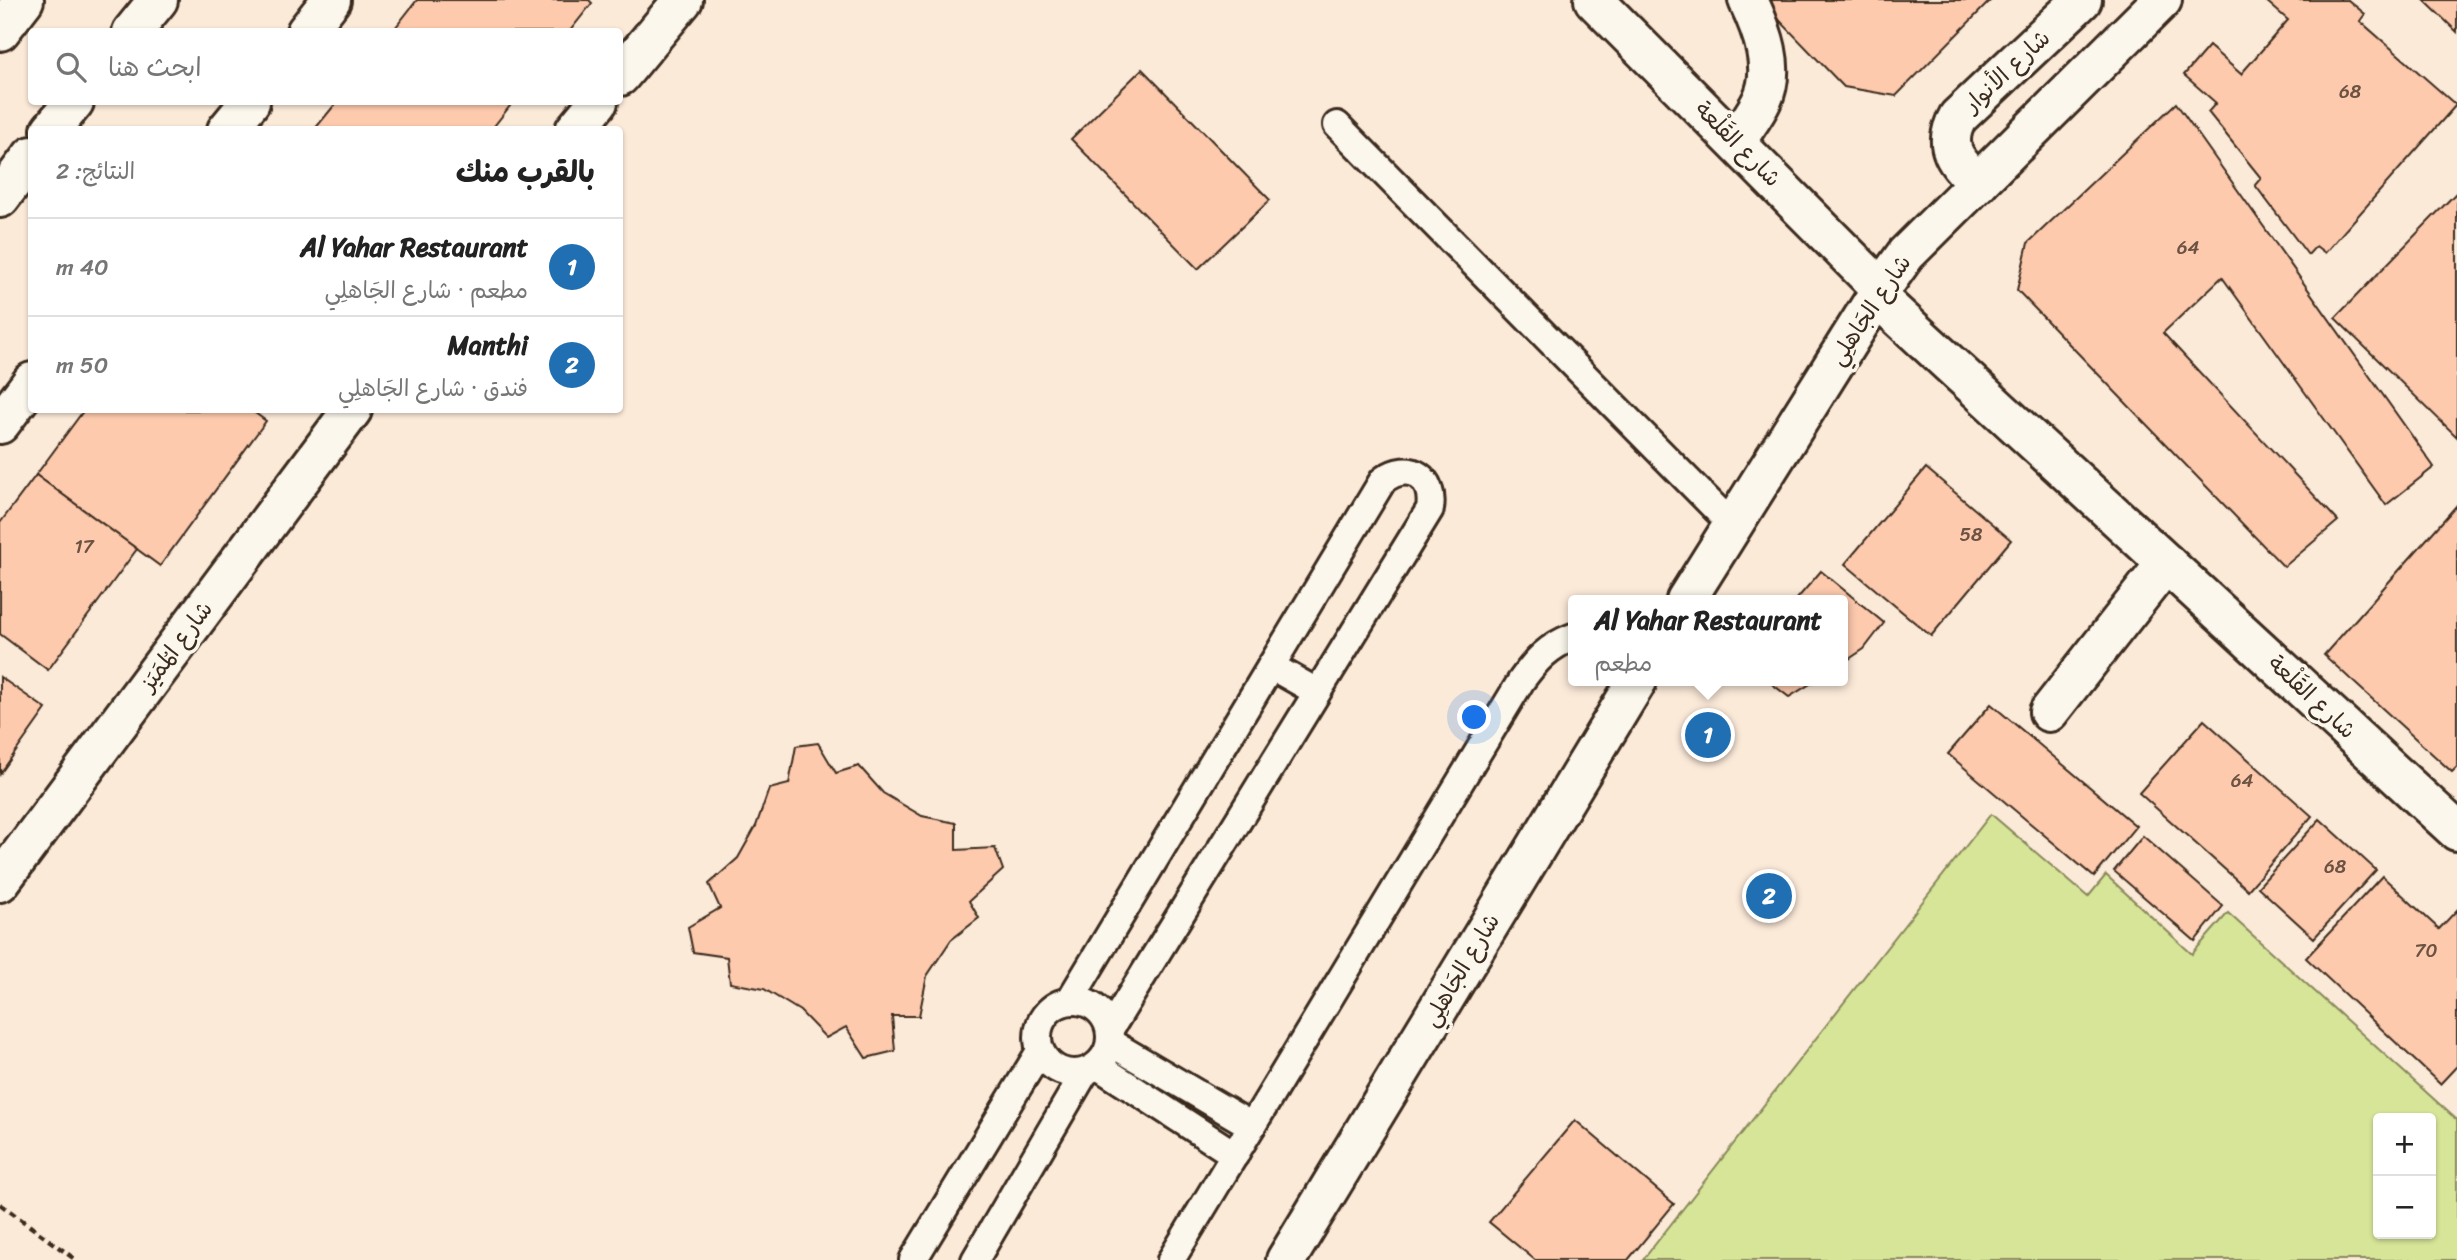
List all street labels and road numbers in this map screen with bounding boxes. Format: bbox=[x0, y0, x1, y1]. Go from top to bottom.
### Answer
street label: شارع الأنوار bbox=[1952, 19, 2060, 124]
street label: شارع القَلْعة bbox=[1685, 91, 1791, 197]
street label: شارع الجَاهلِي bbox=[1817, 246, 1923, 374]
street label: شارع المُمَيَز bbox=[127, 592, 224, 702]
street label: شارع القَلْعة bbox=[2258, 644, 2366, 750]
street label: شارع الجَاهلِي bbox=[1411, 905, 1511, 1035]

